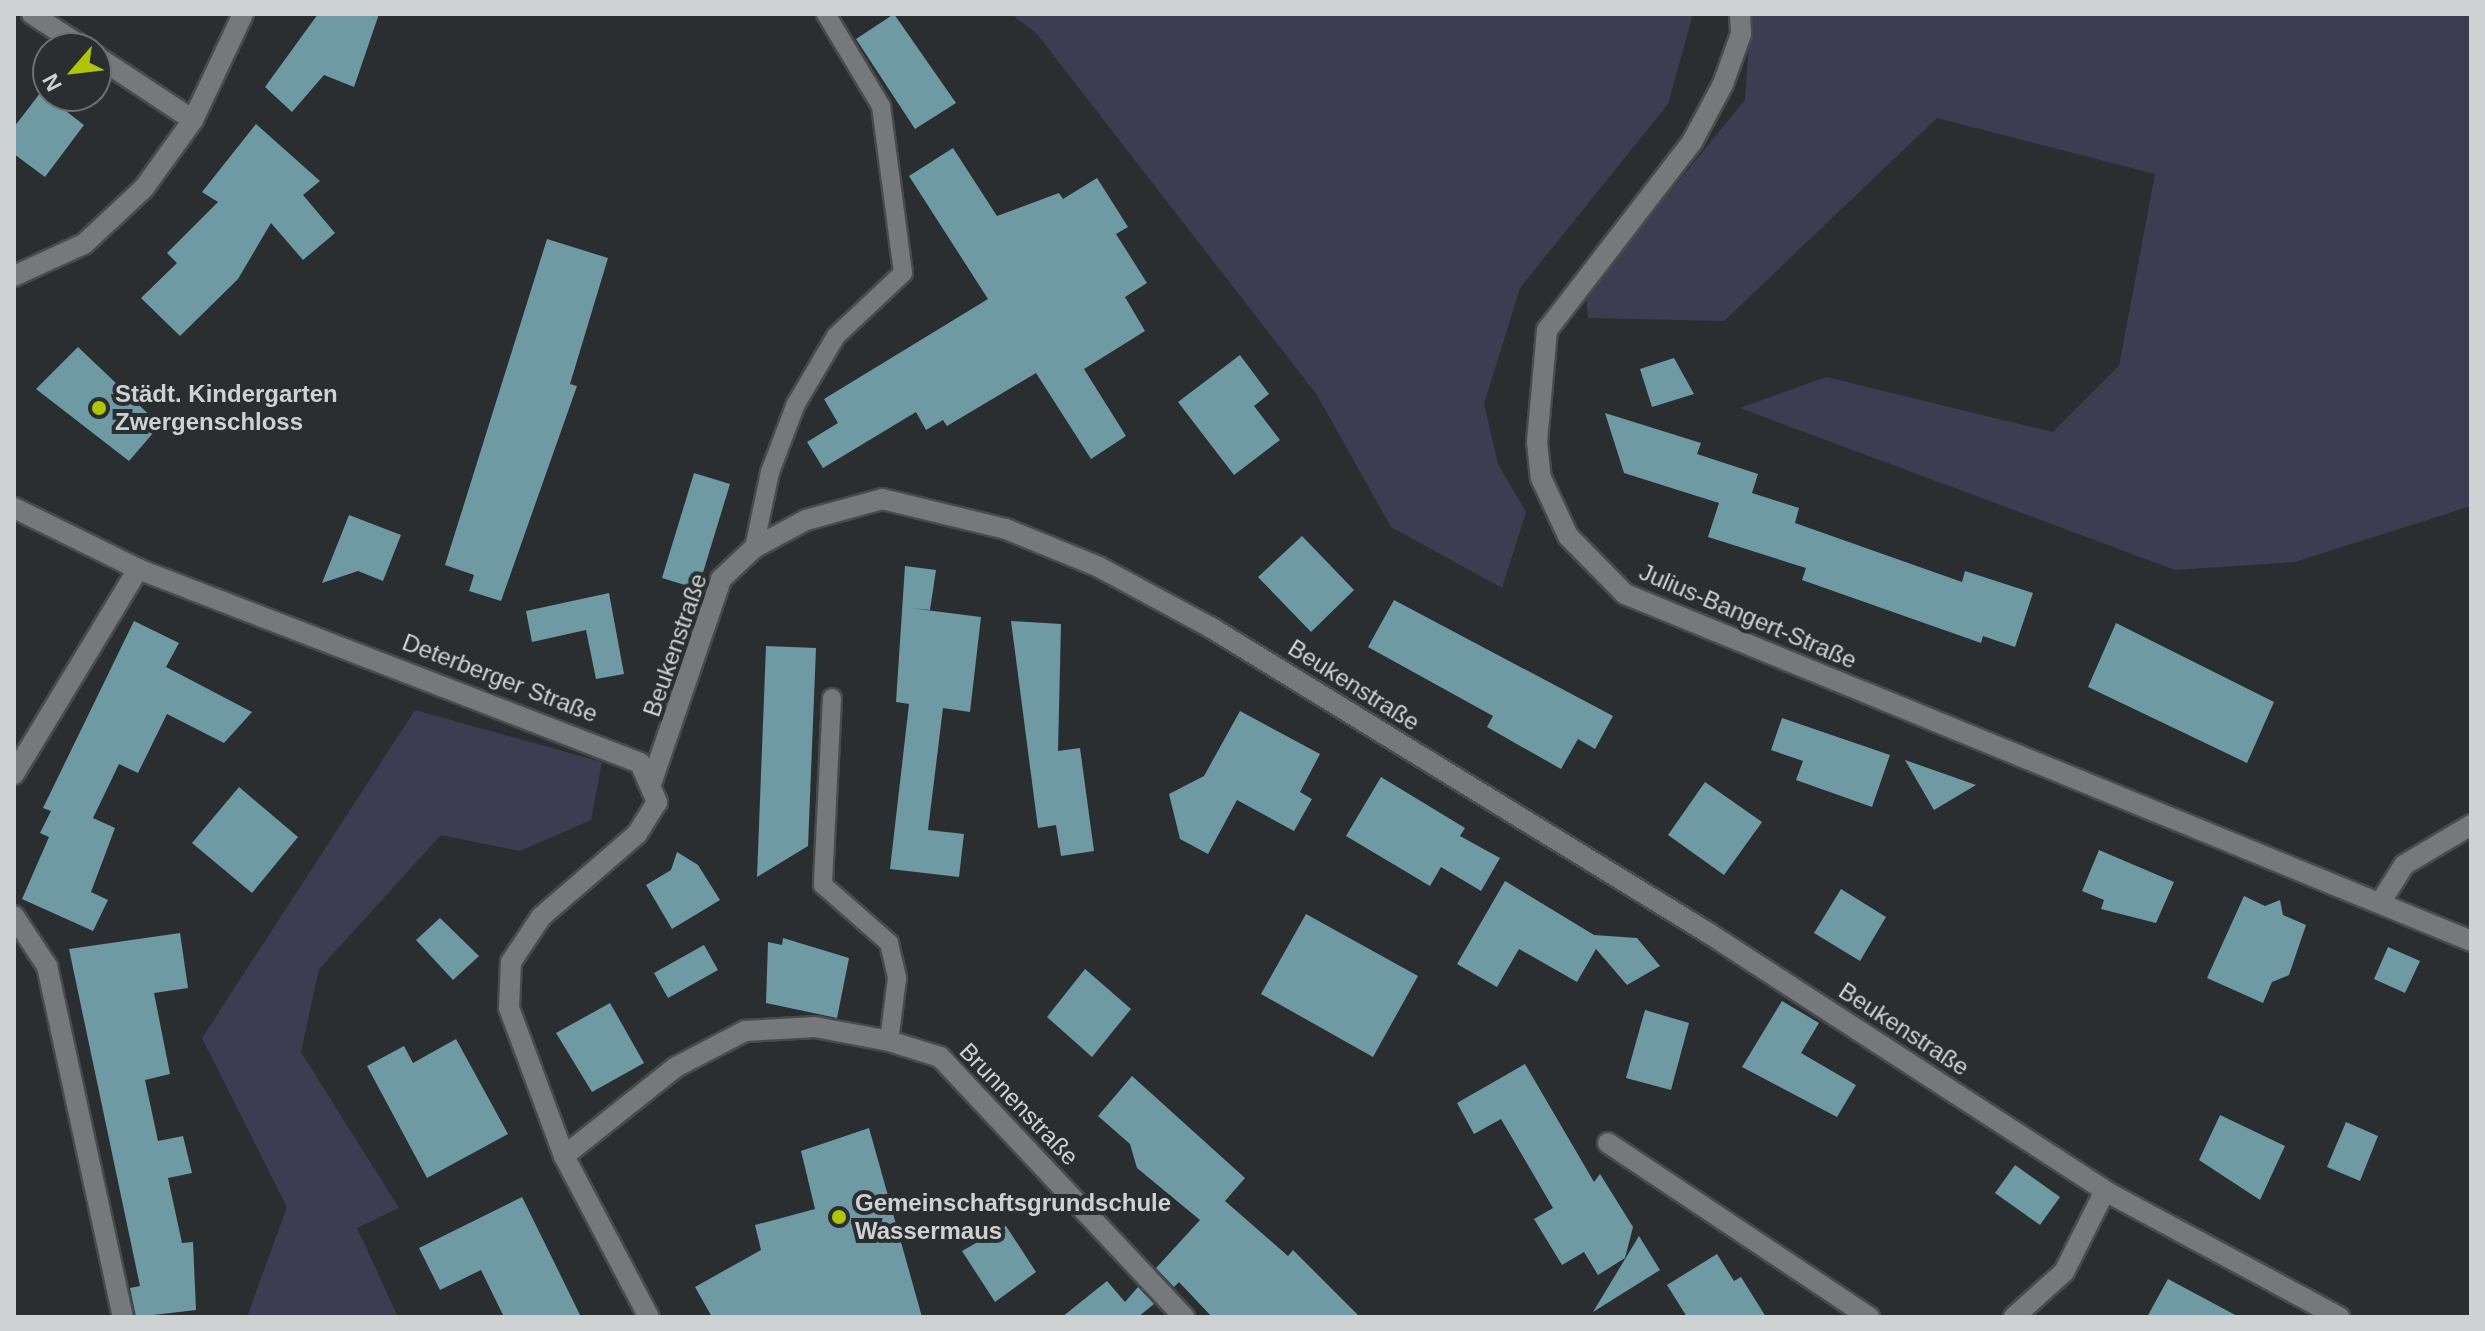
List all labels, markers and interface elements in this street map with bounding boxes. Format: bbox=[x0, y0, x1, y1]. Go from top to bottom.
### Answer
north arrow bbox=[32, 32, 112, 112]
text: N bbox=[37, 70, 67, 95]
place label: Städt. Kindergarten Zwergenschloss bbox=[115, 380, 338, 436]
marker: Städt. Kindergarten Zwergenschloss bbox=[90, 399, 108, 417]
street label: Julius-Bangert-Straße bbox=[1635, 557, 1861, 675]
street label: Beukenstraße bbox=[637, 570, 713, 720]
street label: Deterberger Straße bbox=[398, 628, 602, 728]
street label: Beukenstraße bbox=[1283, 633, 1425, 737]
street label: Beukenstraße bbox=[1834, 976, 1974, 1082]
street label: Brunnenstraße bbox=[954, 1037, 1084, 1171]
place label: Gemeinschaftsgrundschule Wassermaus bbox=[855, 1189, 1171, 1245]
marker: Gemeinschaftsgrundschule Wassermaus bbox=[830, 1208, 848, 1226]

